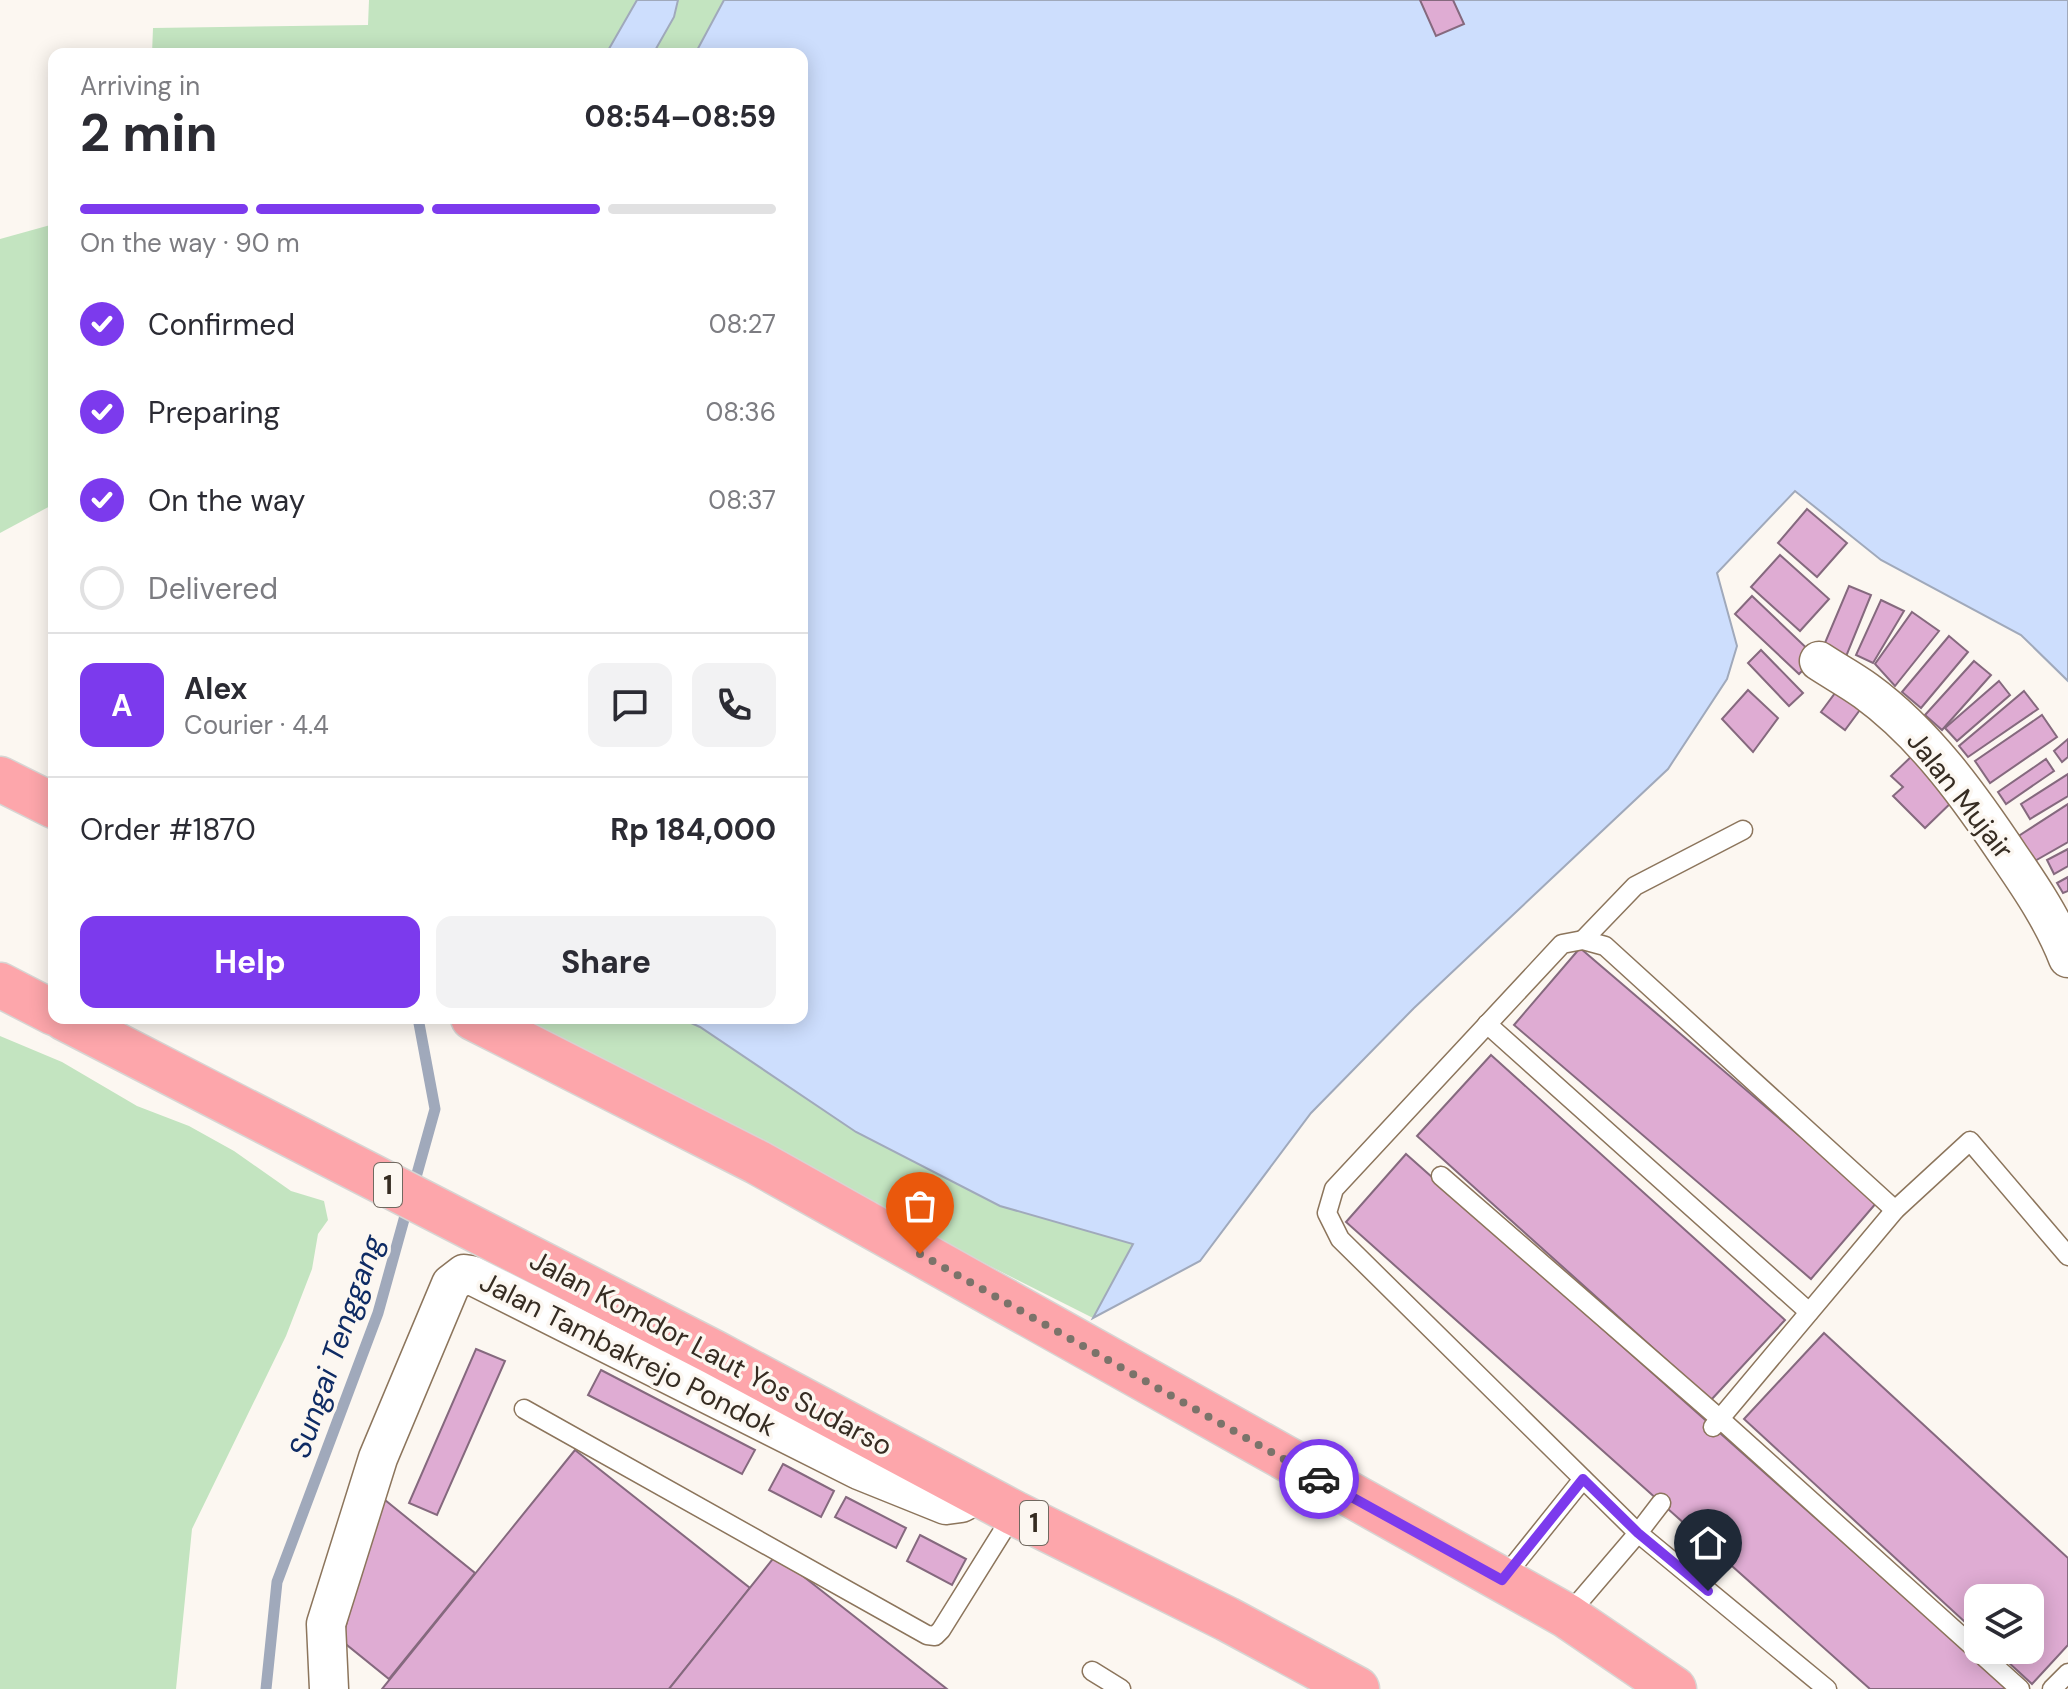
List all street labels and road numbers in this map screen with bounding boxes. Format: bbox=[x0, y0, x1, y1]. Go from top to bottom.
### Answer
street label: Jalan Mujair bbox=[1898, 723, 2022, 867]
road number: 1 bbox=[374, 1163, 402, 1207]
street label: Jalan Komdor Laut Yos Sudarso bbox=[523, 1241, 899, 1465]
street label: Jalan Tambakrejo Pondok bbox=[474, 1263, 782, 1445]
road number: 1 bbox=[1020, 1501, 1048, 1545]

